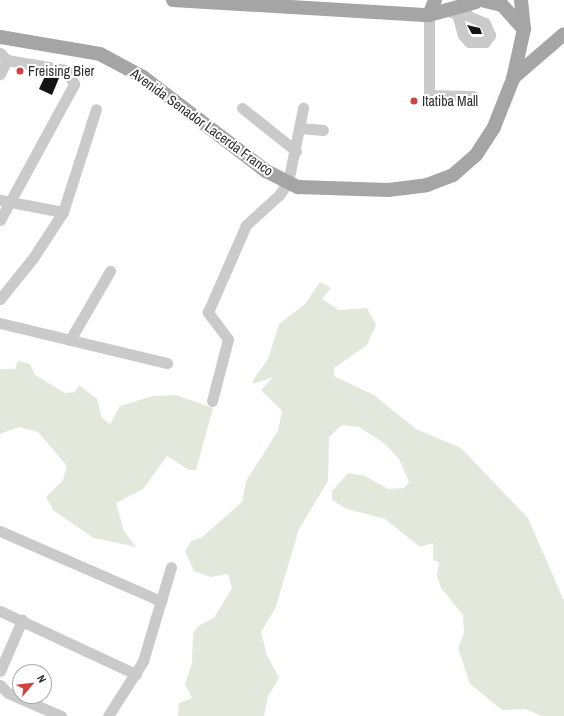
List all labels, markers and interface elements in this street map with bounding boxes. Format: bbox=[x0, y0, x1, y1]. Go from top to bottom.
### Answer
place label: Freising Bier bbox=[28, 63, 94, 79]
street label: Avenida Senador Lacerda Franco bbox=[127, 65, 277, 179]
marker: Freising Bier bbox=[15, 66, 25, 76]
place label: Itatiba Mall bbox=[422, 93, 478, 109]
marker: Itatiba Mall bbox=[409, 96, 419, 106]
north arrow bbox=[12, 664, 52, 704]
text: N bbox=[34, 673, 49, 685]

